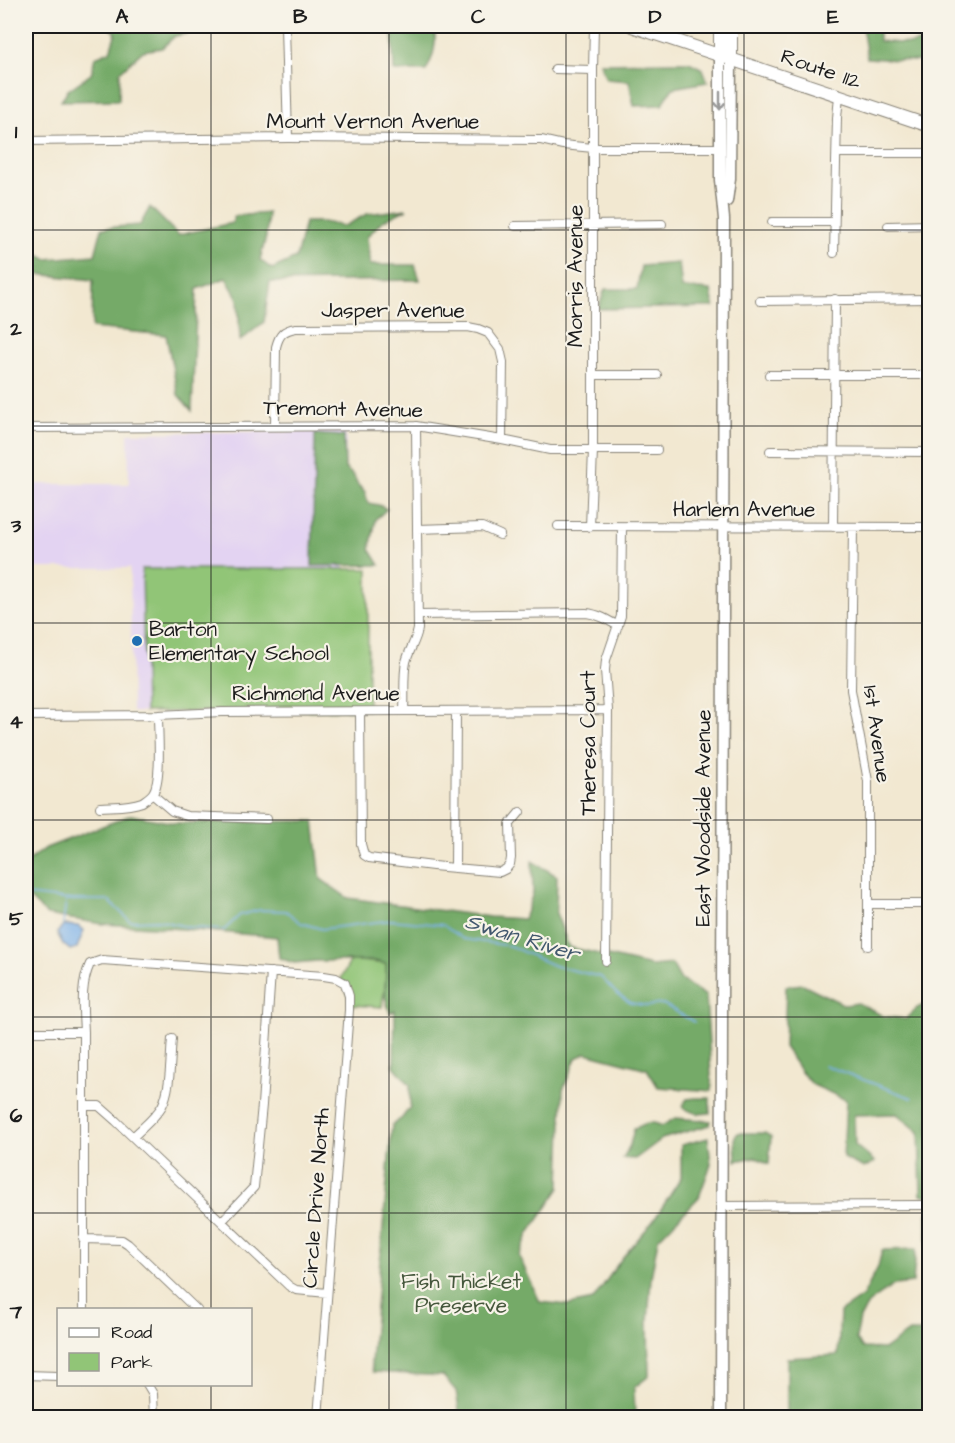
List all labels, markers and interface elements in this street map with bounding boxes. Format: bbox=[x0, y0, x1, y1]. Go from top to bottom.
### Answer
text: A bbox=[116, 3, 129, 31]
text: B bbox=[293, 3, 308, 31]
text: C bbox=[471, 3, 486, 31]
text: D bbox=[649, 3, 662, 31]
text: E bbox=[827, 3, 839, 31]
street label: Route 112 bbox=[777, 42, 865, 96]
one-way arrow bbox=[714, 91, 726, 111]
street label: Mount Vernon Avenue bbox=[267, 107, 479, 136]
text: 1 bbox=[15, 118, 18, 146]
street label: Morris Avenue bbox=[561, 205, 590, 347]
street label: Jasper Avenue bbox=[321, 296, 465, 326]
text: 2 bbox=[9, 315, 22, 343]
street label: Tremont Avenue bbox=[263, 393, 423, 425]
street label: Harlem Avenue bbox=[673, 495, 815, 524]
text: 3 bbox=[10, 512, 22, 540]
place label: Barton Elementary School bbox=[149, 615, 329, 670]
marker: Barton Elementary School bbox=[130, 634, 144, 648]
street label: Theresa Court bbox=[574, 670, 603, 815]
street label: Richmond Avenue bbox=[232, 679, 400, 708]
street label: 1st Avenue bbox=[856, 683, 898, 785]
text: 4 bbox=[9, 708, 23, 736]
street label: East Woodside Avenue bbox=[689, 709, 718, 927]
text: 5 bbox=[9, 905, 24, 933]
water label: Swan River bbox=[461, 906, 585, 971]
text: 6 bbox=[10, 1102, 23, 1130]
street label: Circle Drive North bbox=[295, 1106, 337, 1289]
park label: Fish Thicket Preserve bbox=[401, 1267, 521, 1320]
text: 7 bbox=[9, 1298, 23, 1326]
legend bbox=[57, 1308, 252, 1386]
text: Road bbox=[111, 1320, 152, 1345]
text: Park bbox=[111, 1350, 153, 1375]

